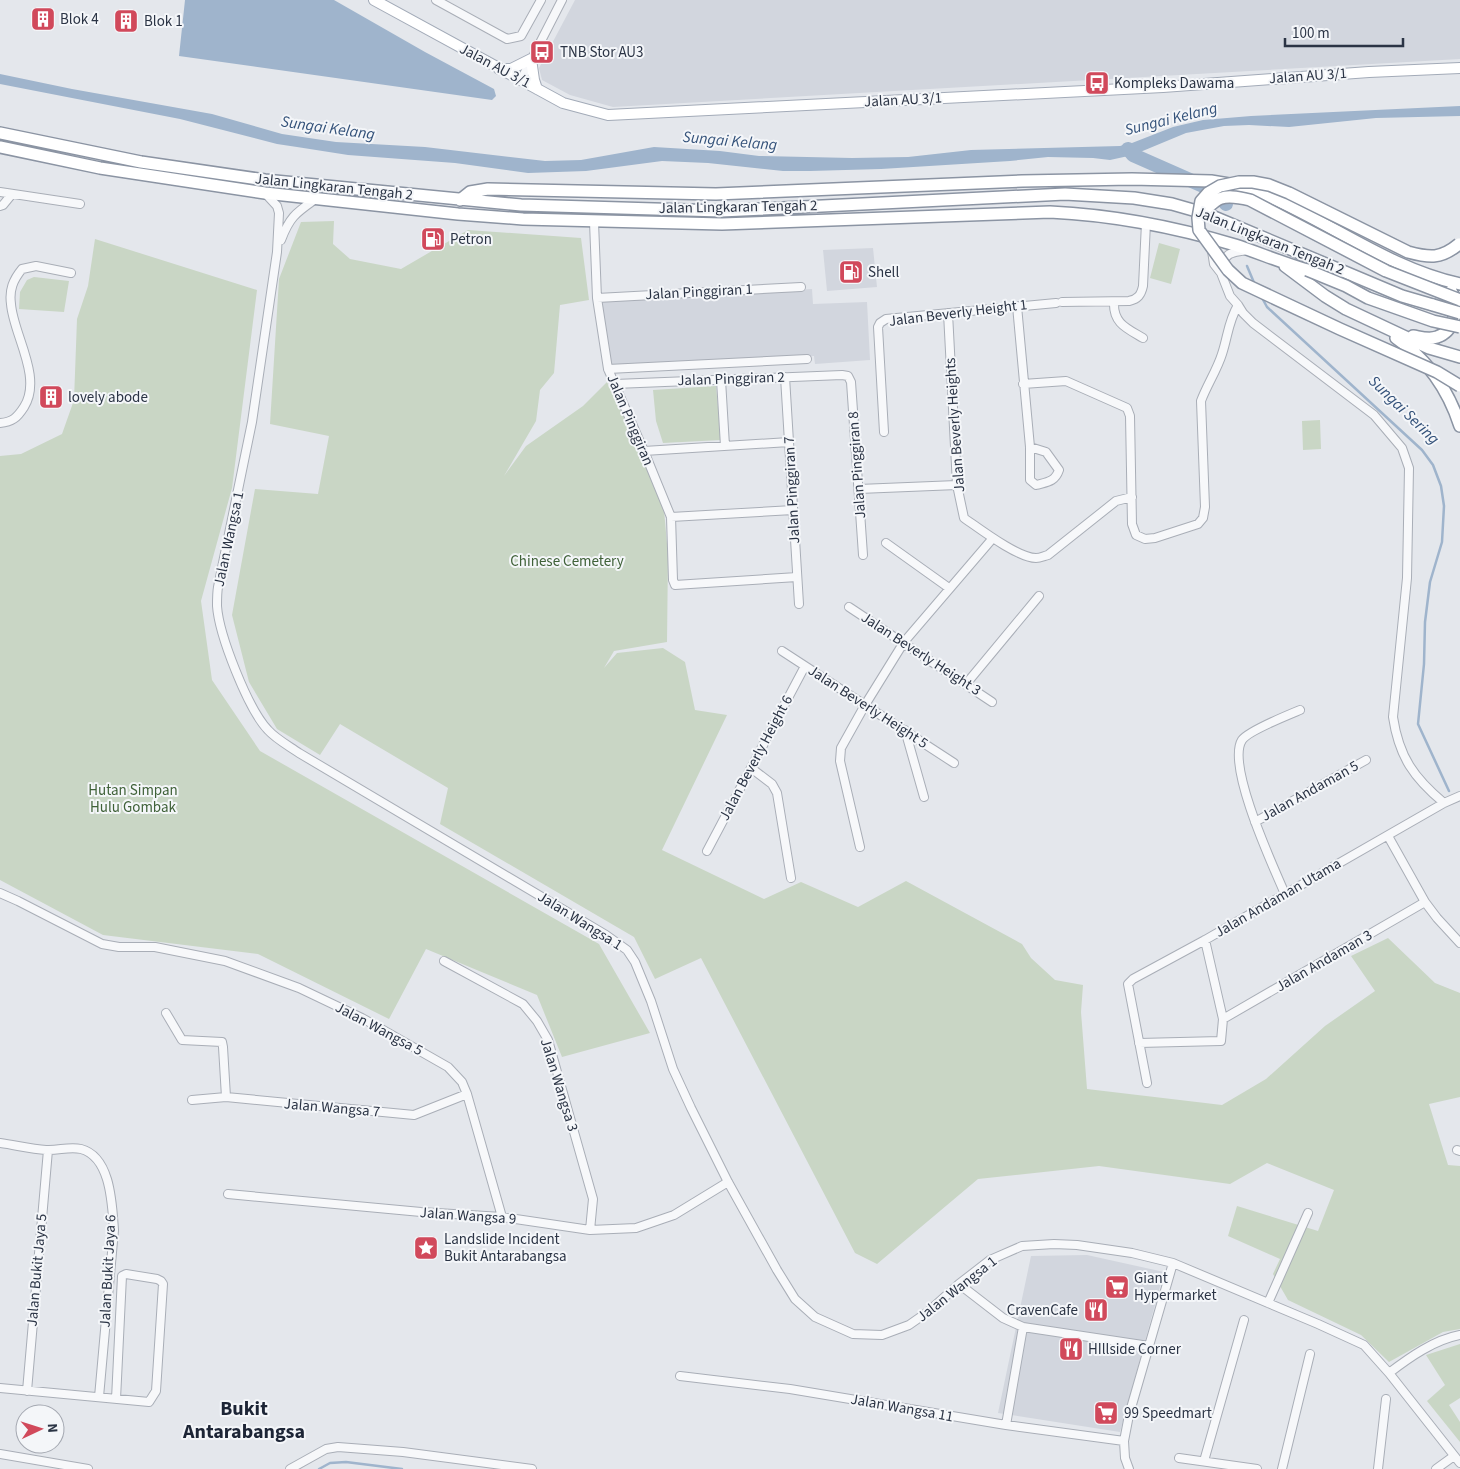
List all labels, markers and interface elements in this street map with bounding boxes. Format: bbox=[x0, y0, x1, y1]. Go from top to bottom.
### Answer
building icon: Blok 4 bbox=[30, 6, 56, 32]
building icon: Blok 1 bbox=[113, 8, 139, 34]
place label: Blok 4 bbox=[60, 9, 99, 30]
place label: Blok 1 bbox=[144, 11, 183, 32]
scale bar bbox=[1285, 15, 1402, 47]
text: 100 m bbox=[1292, 23, 1330, 44]
street label: Jalan AU 3/1 bbox=[456, 38, 534, 94]
bus stop icon: TNB Stor AU3 bbox=[529, 39, 555, 65]
place label: TNB Stor AU3 bbox=[560, 42, 643, 63]
street label: Jalan AU 3/1 bbox=[1268, 63, 1348, 89]
bus stop icon: Kompleks Dawama bbox=[1084, 70, 1110, 96]
place label: Kompleks Dawama bbox=[1114, 73, 1234, 94]
street label: Jalan AU 3/1 bbox=[863, 87, 943, 113]
water label: Sungai Kelang bbox=[1122, 97, 1220, 141]
water label: Sungai Kelang bbox=[280, 111, 376, 145]
water label: Sungai Kelang bbox=[682, 126, 778, 156]
street label: Jalan Lingkaran Tengah 2 bbox=[254, 168, 414, 206]
street label: Jalan Lingkaran Tengah 2 bbox=[658, 195, 818, 219]
street label: Jalan Lingkaran Tengah 2 bbox=[1192, 202, 1348, 280]
fuel station icon: Petron bbox=[420, 226, 446, 252]
place label: Petron bbox=[450, 229, 492, 250]
fuel station icon: Shell bbox=[838, 259, 864, 285]
place label: Shell bbox=[868, 262, 899, 283]
street label: Jalan Pinggiran 1 bbox=[645, 279, 753, 305]
street label: Jalan Beverly Height 1 bbox=[888, 294, 1028, 332]
street label: Jalan Beverly Heights bbox=[940, 357, 970, 493]
street label: Jalan Pinggiran 2 bbox=[677, 367, 785, 391]
street label: Jalan Pinggiran bbox=[601, 371, 659, 469]
water label: Sungai Sering bbox=[1364, 371, 1444, 449]
building icon: lovely abode bbox=[38, 384, 64, 410]
place label: lovely abode bbox=[68, 387, 148, 408]
street label: Jalan Pinggiran 8 bbox=[843, 411, 871, 519]
street label: Jalan Pinggiran 7 bbox=[779, 436, 805, 544]
street label: Jalan Wangsa 1 bbox=[209, 490, 249, 588]
park label: Chinese Cemetery bbox=[510, 551, 624, 572]
street label: Jalan Beverly Height 3 bbox=[857, 607, 985, 701]
street label: Jalan Beverly Height 5 bbox=[804, 660, 932, 754]
street label: Jalan Beverly Height 6 bbox=[714, 692, 798, 824]
street label: Jalan Andaman 5 bbox=[1258, 756, 1362, 826]
park label: Hutan Simpan Hulu Gombak bbox=[88, 780, 178, 818]
street label: Jalan Andaman Utama bbox=[1211, 853, 1345, 943]
street label: Jalan Wangsa 1 bbox=[534, 887, 626, 955]
street label: Jalan Andaman 3 bbox=[1272, 925, 1376, 997]
street label: Jalan Wangsa 5 bbox=[331, 997, 427, 1061]
street label: Jalan Wangsa 3 bbox=[535, 1036, 583, 1134]
street label: Jalan Wangsa 7 bbox=[283, 1093, 381, 1123]
street label: Jalan Wangsa 9 bbox=[419, 1202, 517, 1230]
street label: Jalan Bukit Jaya 5 bbox=[22, 1213, 52, 1327]
street label: Jalan Bukit Jaya 6 bbox=[95, 1214, 121, 1328]
place label: Landslide Incident Bukit Antarabangsa bbox=[444, 1229, 567, 1267]
place icon: Landslide Incident Bukit Antarabangsa bbox=[413, 1235, 439, 1261]
street label: Jalan Wangsa 1 bbox=[913, 1251, 1001, 1327]
place label: Giant Hypermarket bbox=[1134, 1268, 1216, 1306]
supermarket icon: Giant Hypermarket bbox=[1104, 1274, 1130, 1300]
restaurant icon: CravenCafe bbox=[1083, 1297, 1109, 1323]
place label: CravenCafe bbox=[1007, 1300, 1078, 1321]
restaurant icon: HIllside Corner bbox=[1058, 1336, 1084, 1362]
place label: HIllside Corner bbox=[1088, 1339, 1182, 1360]
street label: Jalan Wangsa 11 bbox=[849, 1389, 955, 1427]
district label: Bukit Antarabangsa bbox=[182, 1395, 305, 1446]
supermarket icon: 99 Speedmart bbox=[1093, 1400, 1119, 1426]
place label: 99 Speedmart bbox=[1124, 1403, 1212, 1424]
north arrow bbox=[15, 1404, 65, 1454]
text: N bbox=[42, 1423, 62, 1434]

